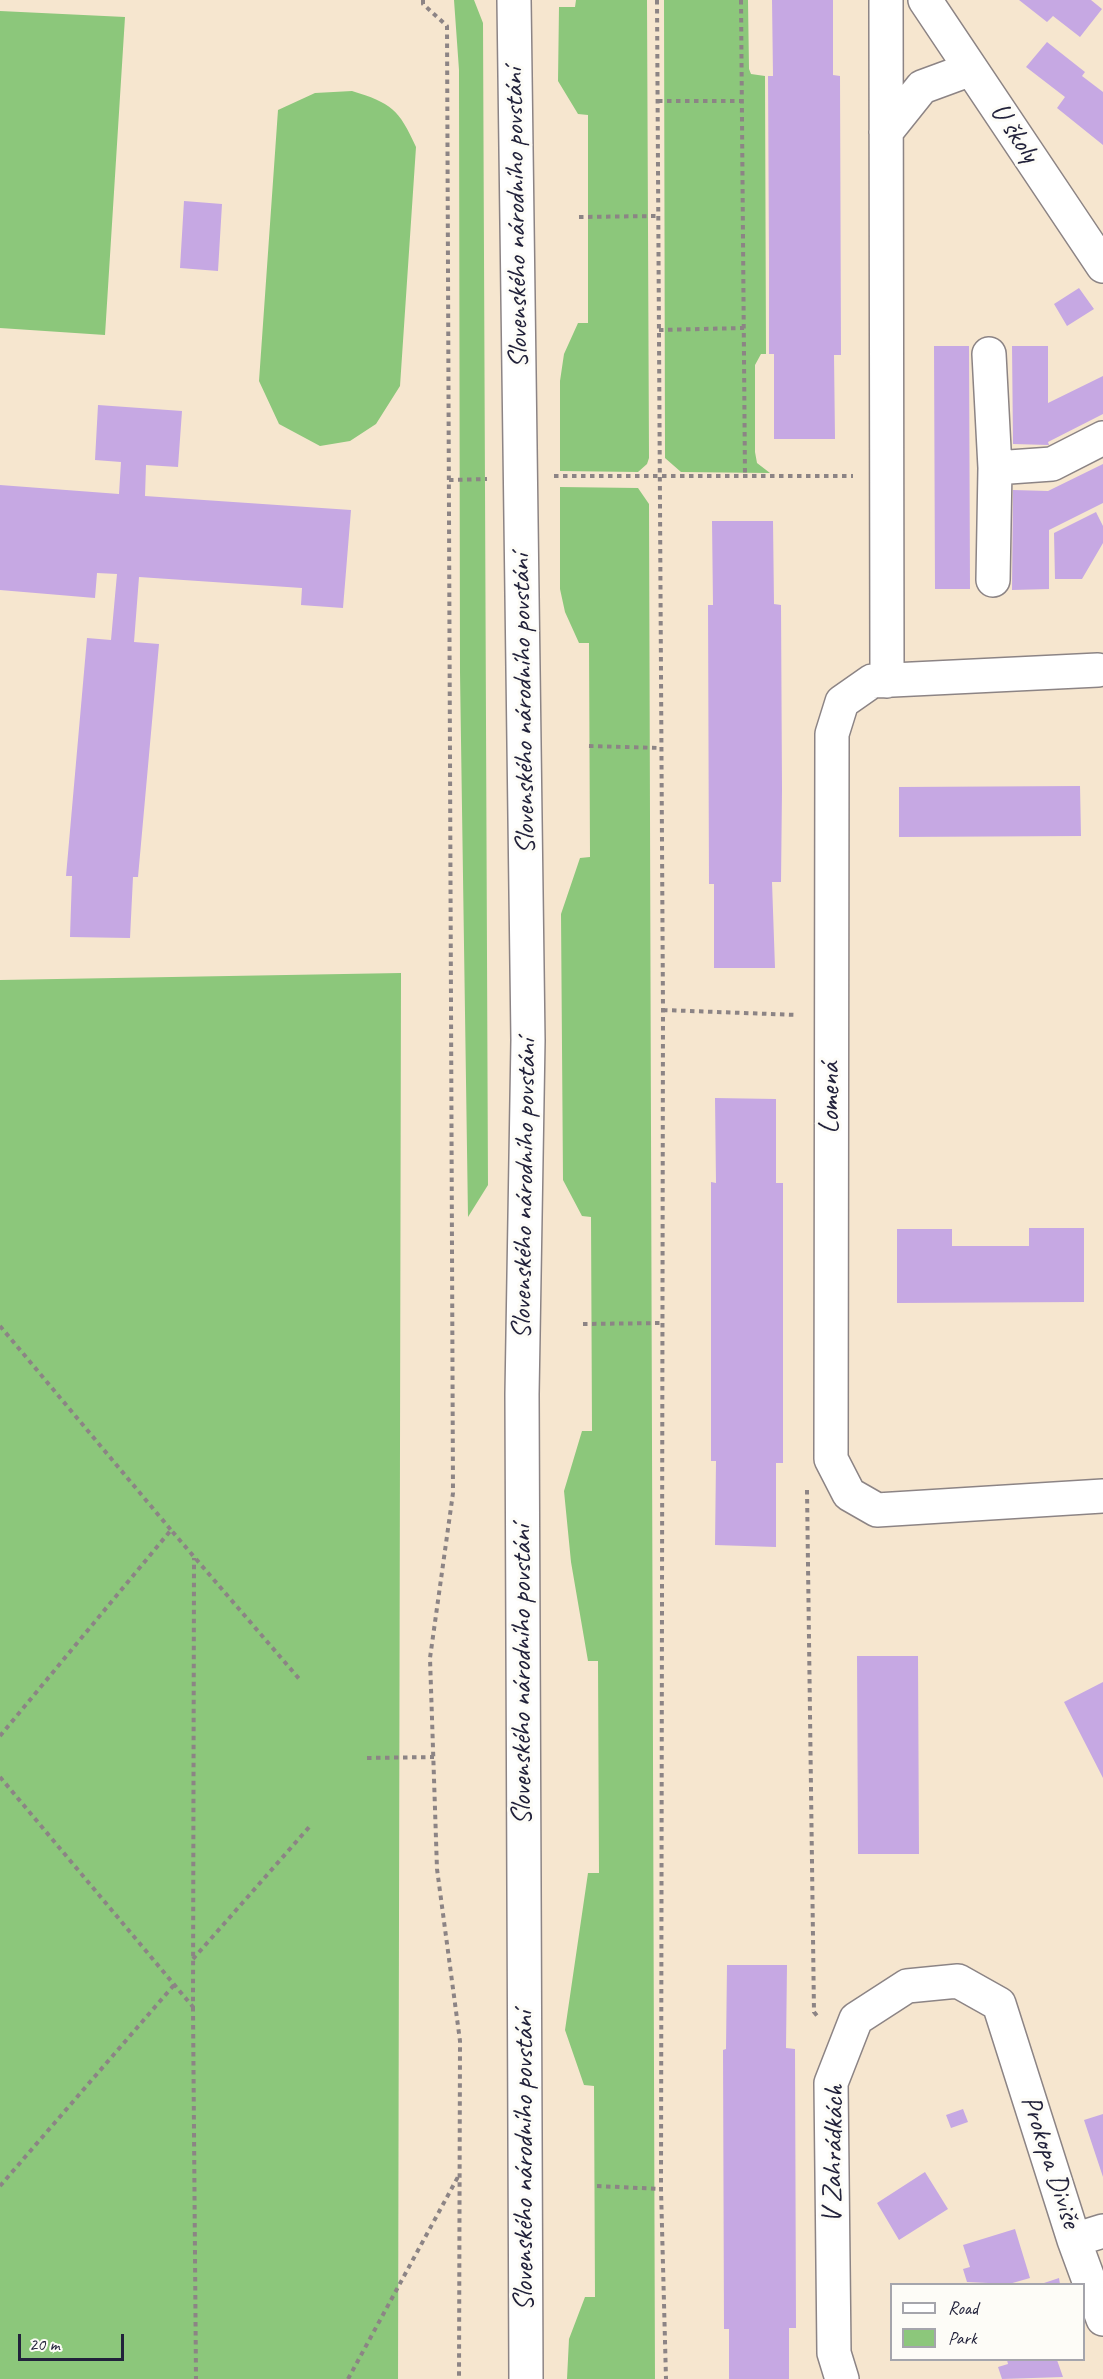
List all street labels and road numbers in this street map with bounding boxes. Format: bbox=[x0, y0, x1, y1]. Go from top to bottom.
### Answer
street label: Slovenského národního povstání bbox=[498, 68, 536, 368]
street label: U školy bbox=[982, 97, 1046, 169]
street label: Slovenského národního povstání bbox=[505, 554, 543, 854]
street label: Slovenského národního povstání bbox=[506, 1039, 544, 1339]
street label: Lomená bbox=[814, 1062, 848, 1134]
street label: Slovenského národního povstání bbox=[506, 1525, 540, 1825]
street label: Slovenského národního povstání bbox=[508, 2011, 542, 2311]
street label: V Zahrádkách bbox=[816, 2085, 852, 2223]
street label: Prokopa Diviše bbox=[1013, 2092, 1087, 2232]

